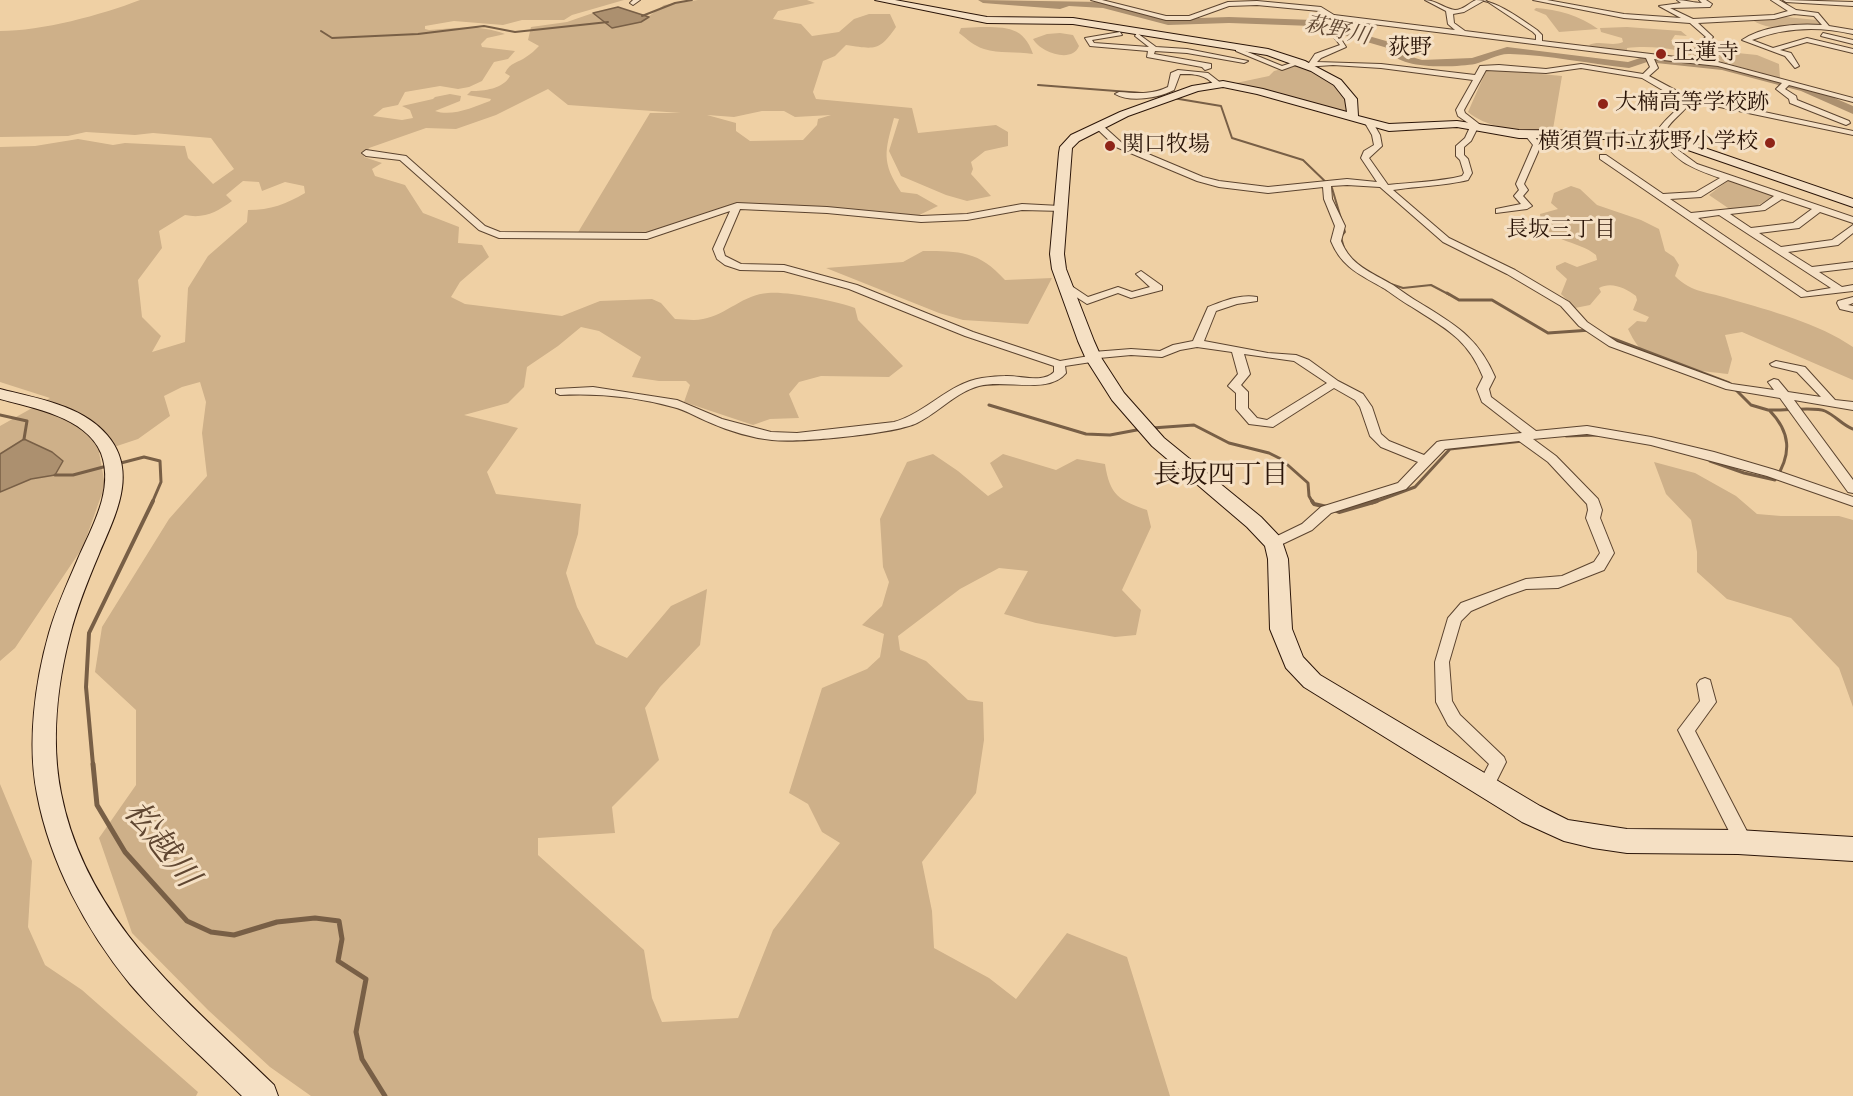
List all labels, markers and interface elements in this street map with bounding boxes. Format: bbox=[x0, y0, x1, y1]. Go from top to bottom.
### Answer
water label: 萩野川 bbox=[1302, 12, 1372, 52]
district label: 荻野 bbox=[1388, 36, 1432, 62]
place label: 正蓮寺 bbox=[1673, 41, 1739, 67]
marker: 正蓮寺 bbox=[1654, 47, 1668, 61]
place label: 大楠高等学校跡 bbox=[1615, 91, 1769, 117]
marker: 大楠高等学校跡 bbox=[1596, 97, 1610, 111]
place label: 横須賀市立荻野小学校 bbox=[1538, 130, 1758, 156]
place label: 関口牧場 bbox=[1122, 133, 1210, 159]
marker: 横須賀市立荻野小学校 bbox=[1763, 136, 1777, 150]
marker: 関口牧場 bbox=[1103, 139, 1117, 153]
district label: 長坂三丁目 bbox=[1506, 218, 1616, 244]
district label: 長坂四丁目 bbox=[1154, 461, 1288, 493]
water label: 松越川 bbox=[113, 795, 205, 897]

